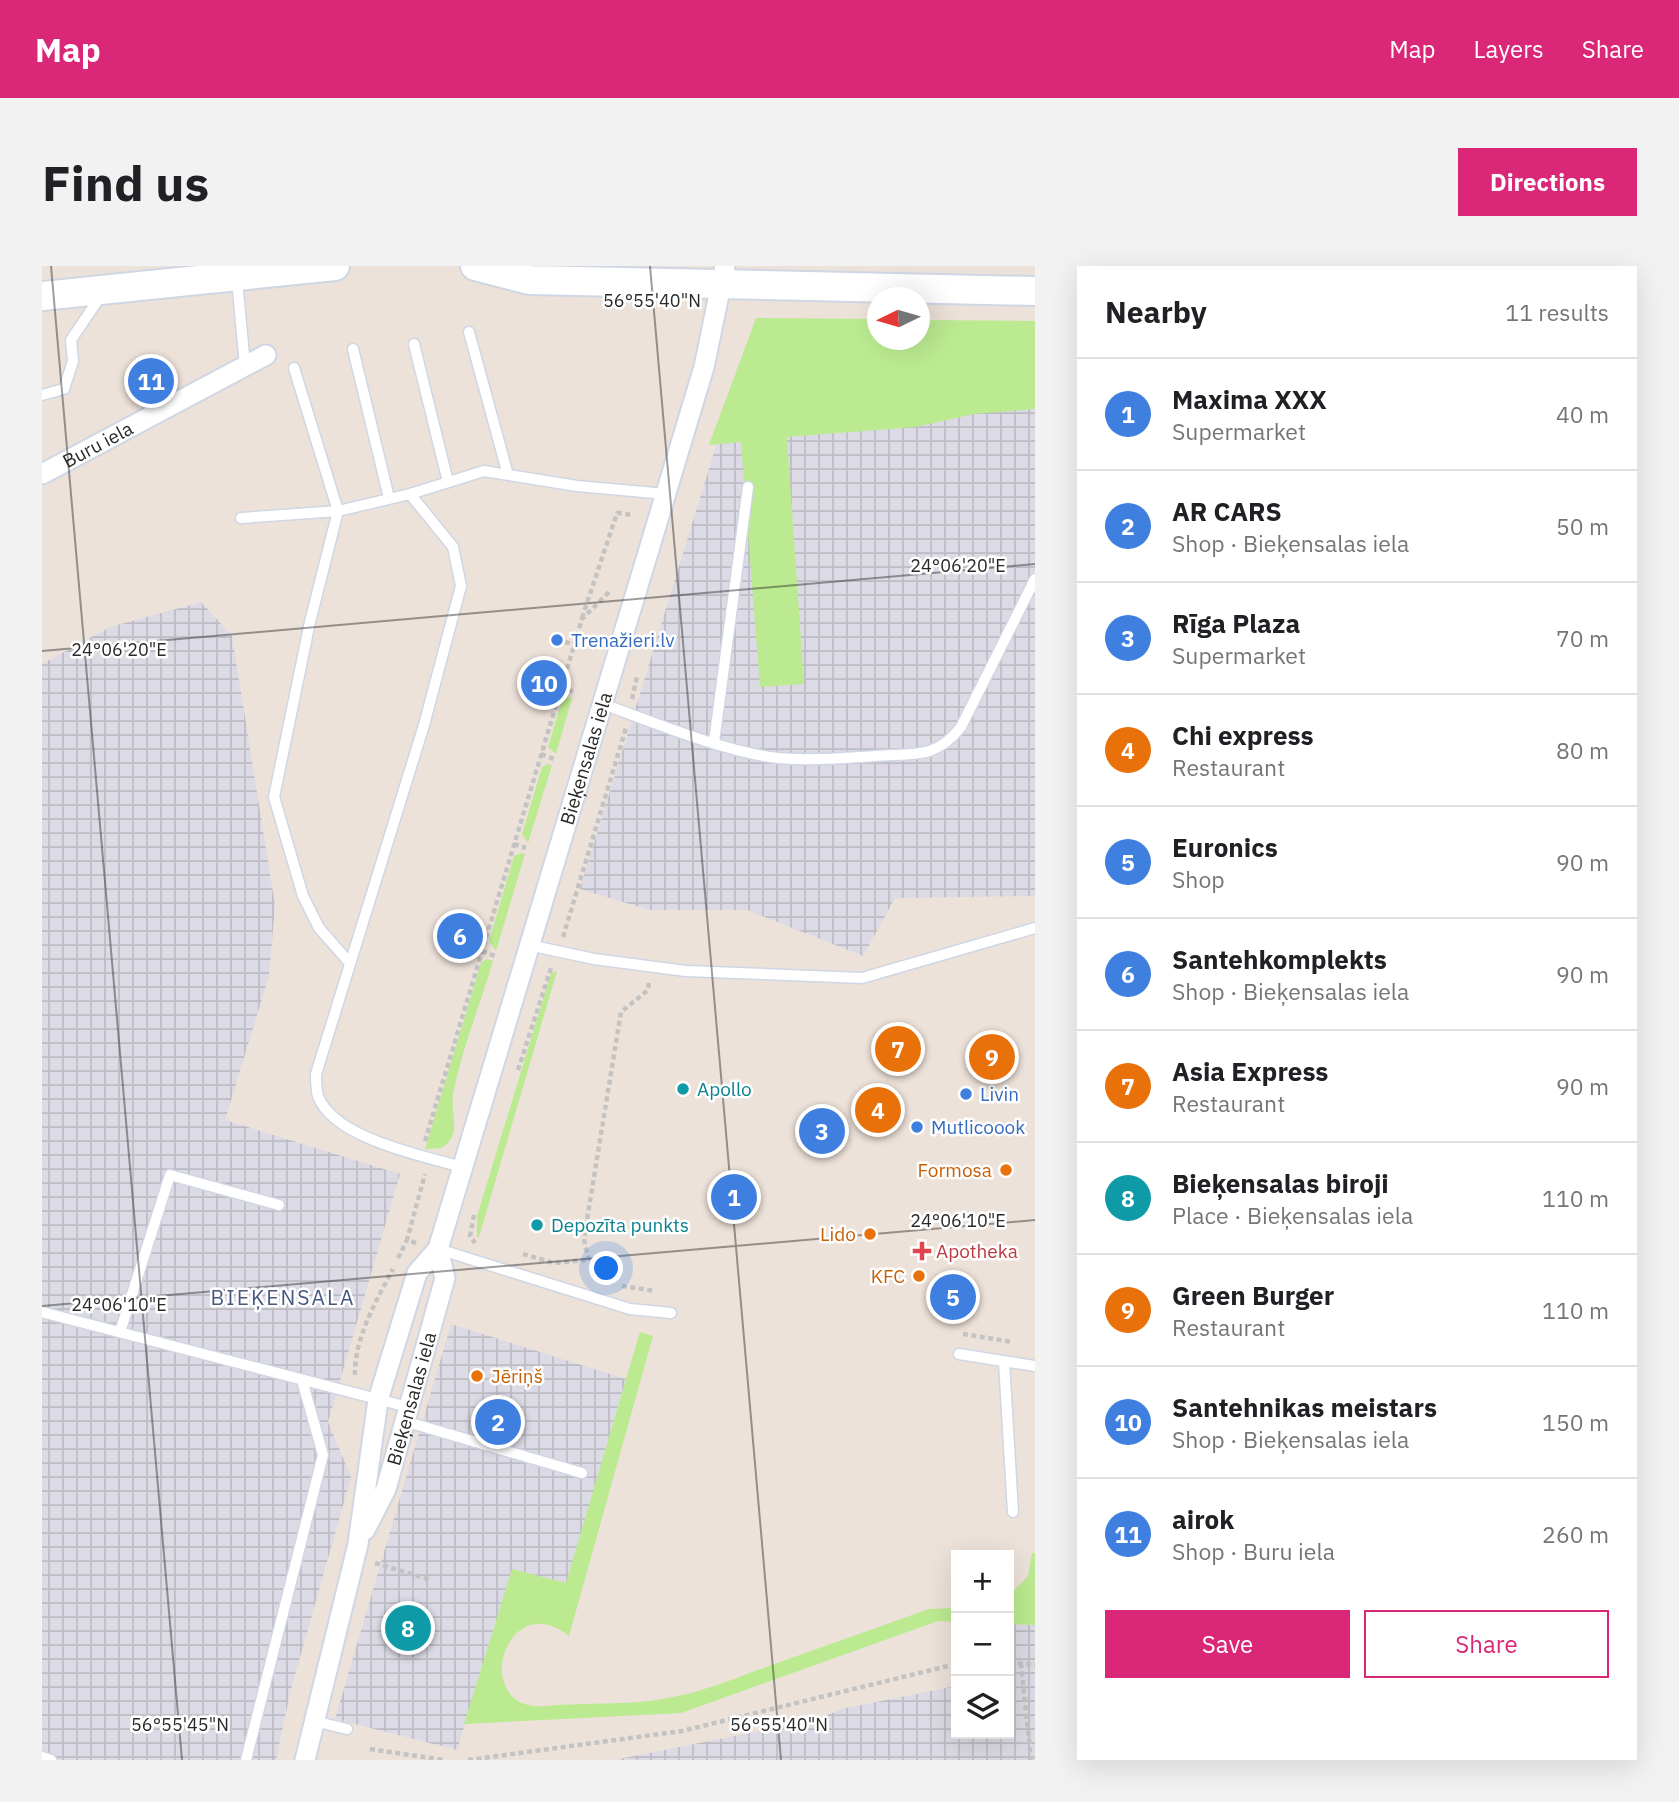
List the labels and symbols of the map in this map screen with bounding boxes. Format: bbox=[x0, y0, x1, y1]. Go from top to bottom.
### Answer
north arrow bbox=[867, 287, 930, 350]
text: 56°55'40"N bbox=[603, 289, 701, 312]
pin: 11 bbox=[128, 355, 174, 407]
street label: Buru iela bbox=[58, 416, 137, 473]
text: 24°06'20"E bbox=[910, 554, 1006, 577]
place label: Trenažieri.lv bbox=[571, 628, 674, 652]
marker: Trenažieri.lv bbox=[549, 632, 565, 648]
text: 24°06'20"E bbox=[71, 638, 167, 661]
pin: 10 bbox=[521, 657, 567, 709]
street label: Bieķensalas iela bbox=[555, 689, 617, 828]
pin: 6 bbox=[437, 910, 483, 962]
pin: 7 bbox=[875, 1023, 921, 1075]
pin: 9 bbox=[969, 1031, 1015, 1083]
place label: Apollo bbox=[697, 1077, 752, 1101]
marker: Apollo bbox=[675, 1081, 691, 1097]
place label: Livin bbox=[980, 1082, 1019, 1106]
pin: 4 bbox=[855, 1084, 901, 1136]
marker: Livin bbox=[958, 1086, 974, 1102]
pin: 3 bbox=[799, 1105, 845, 1157]
place label: Mutlicoook bbox=[931, 1115, 1025, 1139]
marker: Mutlicoook bbox=[909, 1119, 925, 1135]
place label: Formosa bbox=[918, 1158, 992, 1182]
marker: Formosa bbox=[998, 1162, 1014, 1178]
pin: 1 bbox=[711, 1171, 757, 1223]
text: 24°06'10"E bbox=[910, 1209, 1006, 1232]
place label: Depozīta punkts bbox=[551, 1213, 689, 1237]
marker: Depozīta punkts bbox=[529, 1217, 545, 1233]
place label: Lido bbox=[820, 1222, 856, 1246]
marker: Lido bbox=[862, 1226, 878, 1242]
place label: Apotheka bbox=[936, 1239, 1018, 1263]
marker: Apotheka bbox=[914, 1243, 930, 1259]
your location bbox=[589, 1251, 623, 1285]
place label: KFC bbox=[871, 1264, 905, 1288]
marker: KFC bbox=[911, 1268, 927, 1284]
pin: 5 bbox=[930, 1271, 976, 1323]
district label: BIEĶENSALA bbox=[211, 1283, 355, 1311]
text: 24°06'10"E bbox=[71, 1293, 167, 1316]
street label: Bieķensalas iela bbox=[381, 1329, 441, 1468]
place label: Jēriņš bbox=[491, 1364, 543, 1388]
marker: Jēriņš bbox=[469, 1368, 485, 1384]
pin: 2 bbox=[475, 1396, 521, 1448]
pin: 8 bbox=[385, 1602, 431, 1654]
text: 56°55'45"N bbox=[131, 1713, 229, 1736]
text: 56°55'40"N bbox=[730, 1713, 828, 1736]

